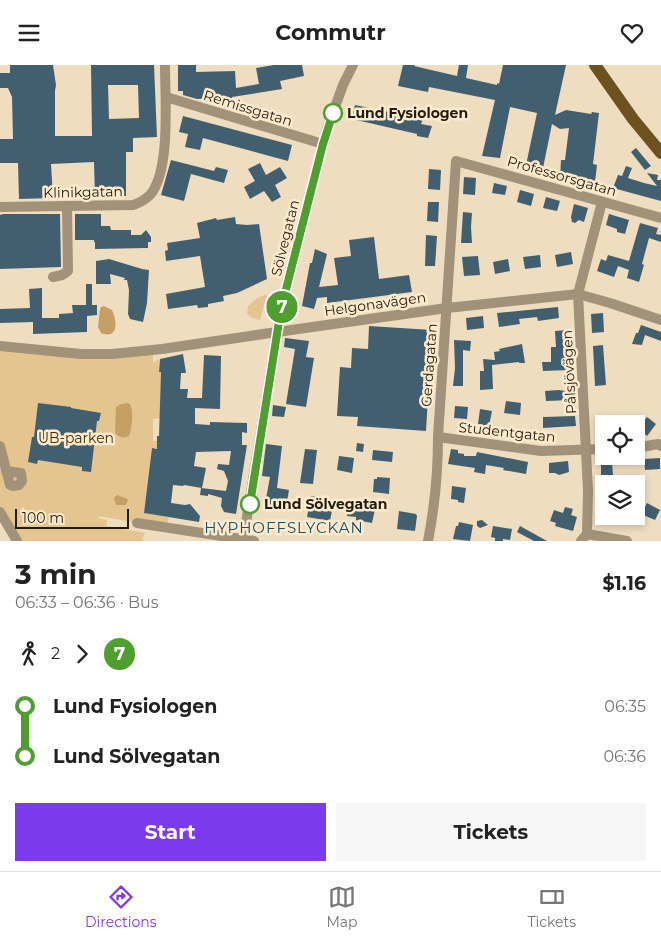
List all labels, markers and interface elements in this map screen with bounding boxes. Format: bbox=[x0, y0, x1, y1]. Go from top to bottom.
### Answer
icon: menu bbox=[15, 19, 43, 47]
text: Commutr bbox=[275, 19, 386, 46]
icon: heart bbox=[618, 19, 646, 47]
street label: Remissgatan bbox=[201, 86, 295, 130]
marker: Lund Fysiologen bbox=[323, 103, 343, 123]
place label: Lund Fysiologen bbox=[347, 104, 468, 122]
street label: Professorsgatan bbox=[505, 152, 619, 200]
street label: Klinikgatan bbox=[43, 182, 123, 202]
street label: Sölvegatan bbox=[267, 198, 303, 278]
street label: Helgonavägen bbox=[323, 288, 427, 320]
line badge: 7 bbox=[266, 291, 298, 323]
text: 7 bbox=[276, 296, 288, 318]
street label: Gerdagatan bbox=[417, 323, 441, 407]
street label: Pålsjövägen bbox=[558, 329, 580, 415]
map controls bbox=[595, 415, 645, 525]
button: locate bbox=[595, 415, 645, 465]
street label: Studentgatan bbox=[458, 418, 556, 446]
park label: UB-parken bbox=[38, 429, 114, 447]
button: layers bbox=[595, 475, 645, 525]
marker: Lund Sölvegatan bbox=[240, 494, 260, 514]
place label: Lund Sölvegatan bbox=[264, 495, 387, 513]
scale bar bbox=[15, 506, 129, 529]
text: 100 m bbox=[22, 509, 64, 527]
district label: HYPHOFFSLYCKAN bbox=[204, 518, 364, 537]
text: 3 min bbox=[15, 557, 97, 591]
text: $1.16 bbox=[602, 572, 646, 595]
text: 06:33 – 06:36 · Bus bbox=[15, 593, 159, 612]
icon: walk bbox=[15, 640, 43, 668]
icon: forward bbox=[68, 640, 96, 668]
text: 7 bbox=[114, 643, 125, 665]
text: 2 bbox=[51, 644, 60, 663]
text: Lund Fysiologen bbox=[53, 695, 217, 718]
text: 06:35 bbox=[604, 697, 646, 716]
text: Lund Sölvegatan bbox=[53, 745, 220, 768]
text: 06:36 bbox=[604, 747, 646, 766]
button: Start bbox=[15, 803, 326, 861]
button: Tickets bbox=[336, 803, 646, 861]
tab: Directions bbox=[85, 883, 157, 931]
tab: Map bbox=[326, 883, 358, 931]
tab: Tickets bbox=[527, 883, 576, 931]

